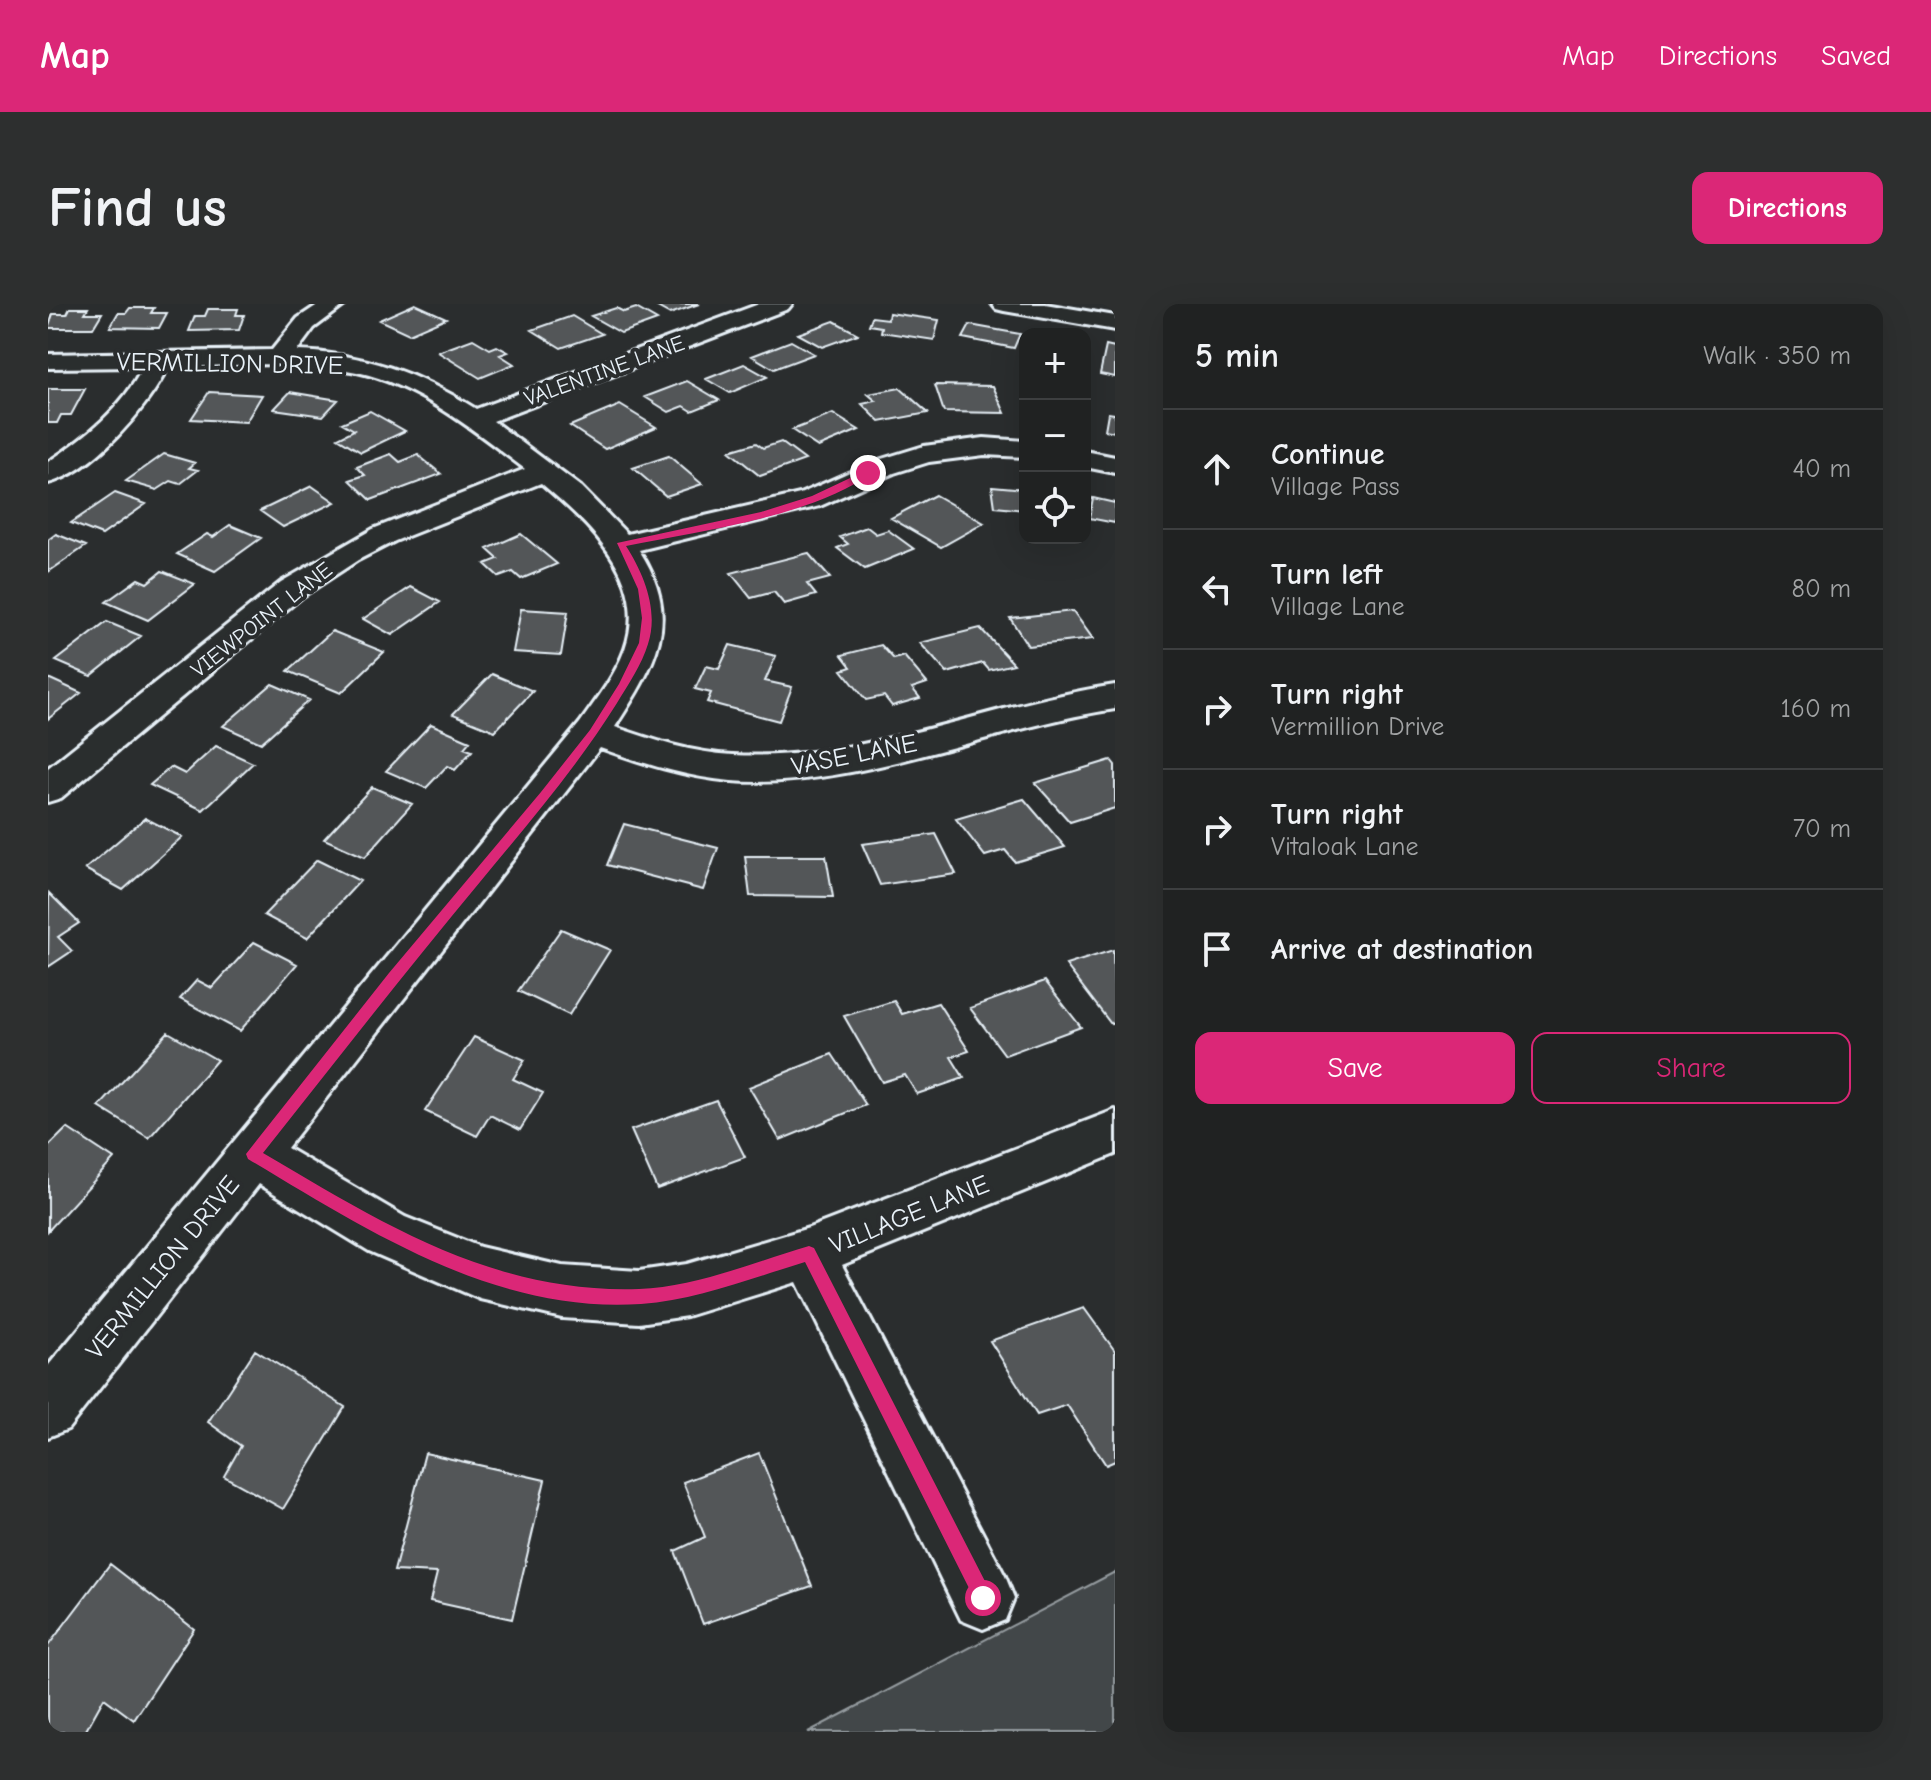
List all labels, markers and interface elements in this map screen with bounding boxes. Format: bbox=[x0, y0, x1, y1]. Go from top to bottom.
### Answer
text: Map bbox=[40, 34, 110, 78]
text: Map bbox=[1562, 40, 1615, 72]
text: Directions bbox=[1659, 40, 1777, 72]
text: Saved bbox=[1821, 40, 1891, 72]
button: Directions bbox=[1692, 172, 1883, 244]
text: Find us bbox=[48, 176, 227, 240]
map controls bbox=[1019, 328, 1091, 544]
button: + bbox=[1019, 328, 1091, 400]
street label: VALENTINE LANE bbox=[521, 330, 688, 412]
text: 5 min bbox=[1195, 336, 1279, 376]
text: Walk · 350 m bbox=[1703, 341, 1851, 371]
street label: VERMILLION DRIVE bbox=[116, 347, 344, 381]
button: − bbox=[1019, 400, 1091, 472]
text: Continue bbox=[1271, 437, 1385, 472]
icon: ahead bbox=[1195, 447, 1239, 491]
text: 40 m bbox=[1792, 454, 1851, 484]
route end bbox=[850, 455, 886, 491]
button: locate bbox=[1019, 472, 1091, 544]
text: Village Pass bbox=[1271, 472, 1400, 502]
street label: VIEWPOINT LANE bbox=[186, 557, 337, 683]
text: Turn left bbox=[1271, 557, 1383, 592]
icon: left bbox=[1195, 567, 1239, 611]
text: 80 m bbox=[1792, 574, 1851, 604]
text: Village Lane bbox=[1271, 592, 1405, 622]
text: Turn right bbox=[1271, 677, 1403, 712]
icon: right bbox=[1195, 687, 1239, 731]
text: 160 m bbox=[1781, 694, 1851, 724]
text: Vermillion Drive bbox=[1271, 712, 1444, 742]
street label: VASE LANE bbox=[789, 728, 919, 782]
text: Turn right bbox=[1271, 797, 1403, 832]
icon: right bbox=[1195, 807, 1239, 851]
text: 70 m bbox=[1793, 814, 1851, 844]
text: Vitaloak Lane bbox=[1271, 832, 1418, 862]
icon: arrive bbox=[1195, 927, 1239, 971]
text: Arrive at destination bbox=[1271, 932, 1533, 967]
button: Save bbox=[1195, 1032, 1515, 1104]
button: Share bbox=[1531, 1032, 1851, 1104]
street label: VILLAGE LANE bbox=[825, 1169, 993, 1260]
street label: VERMILLION DRIVE bbox=[80, 1170, 246, 1365]
route start bbox=[965, 1580, 1001, 1616]

